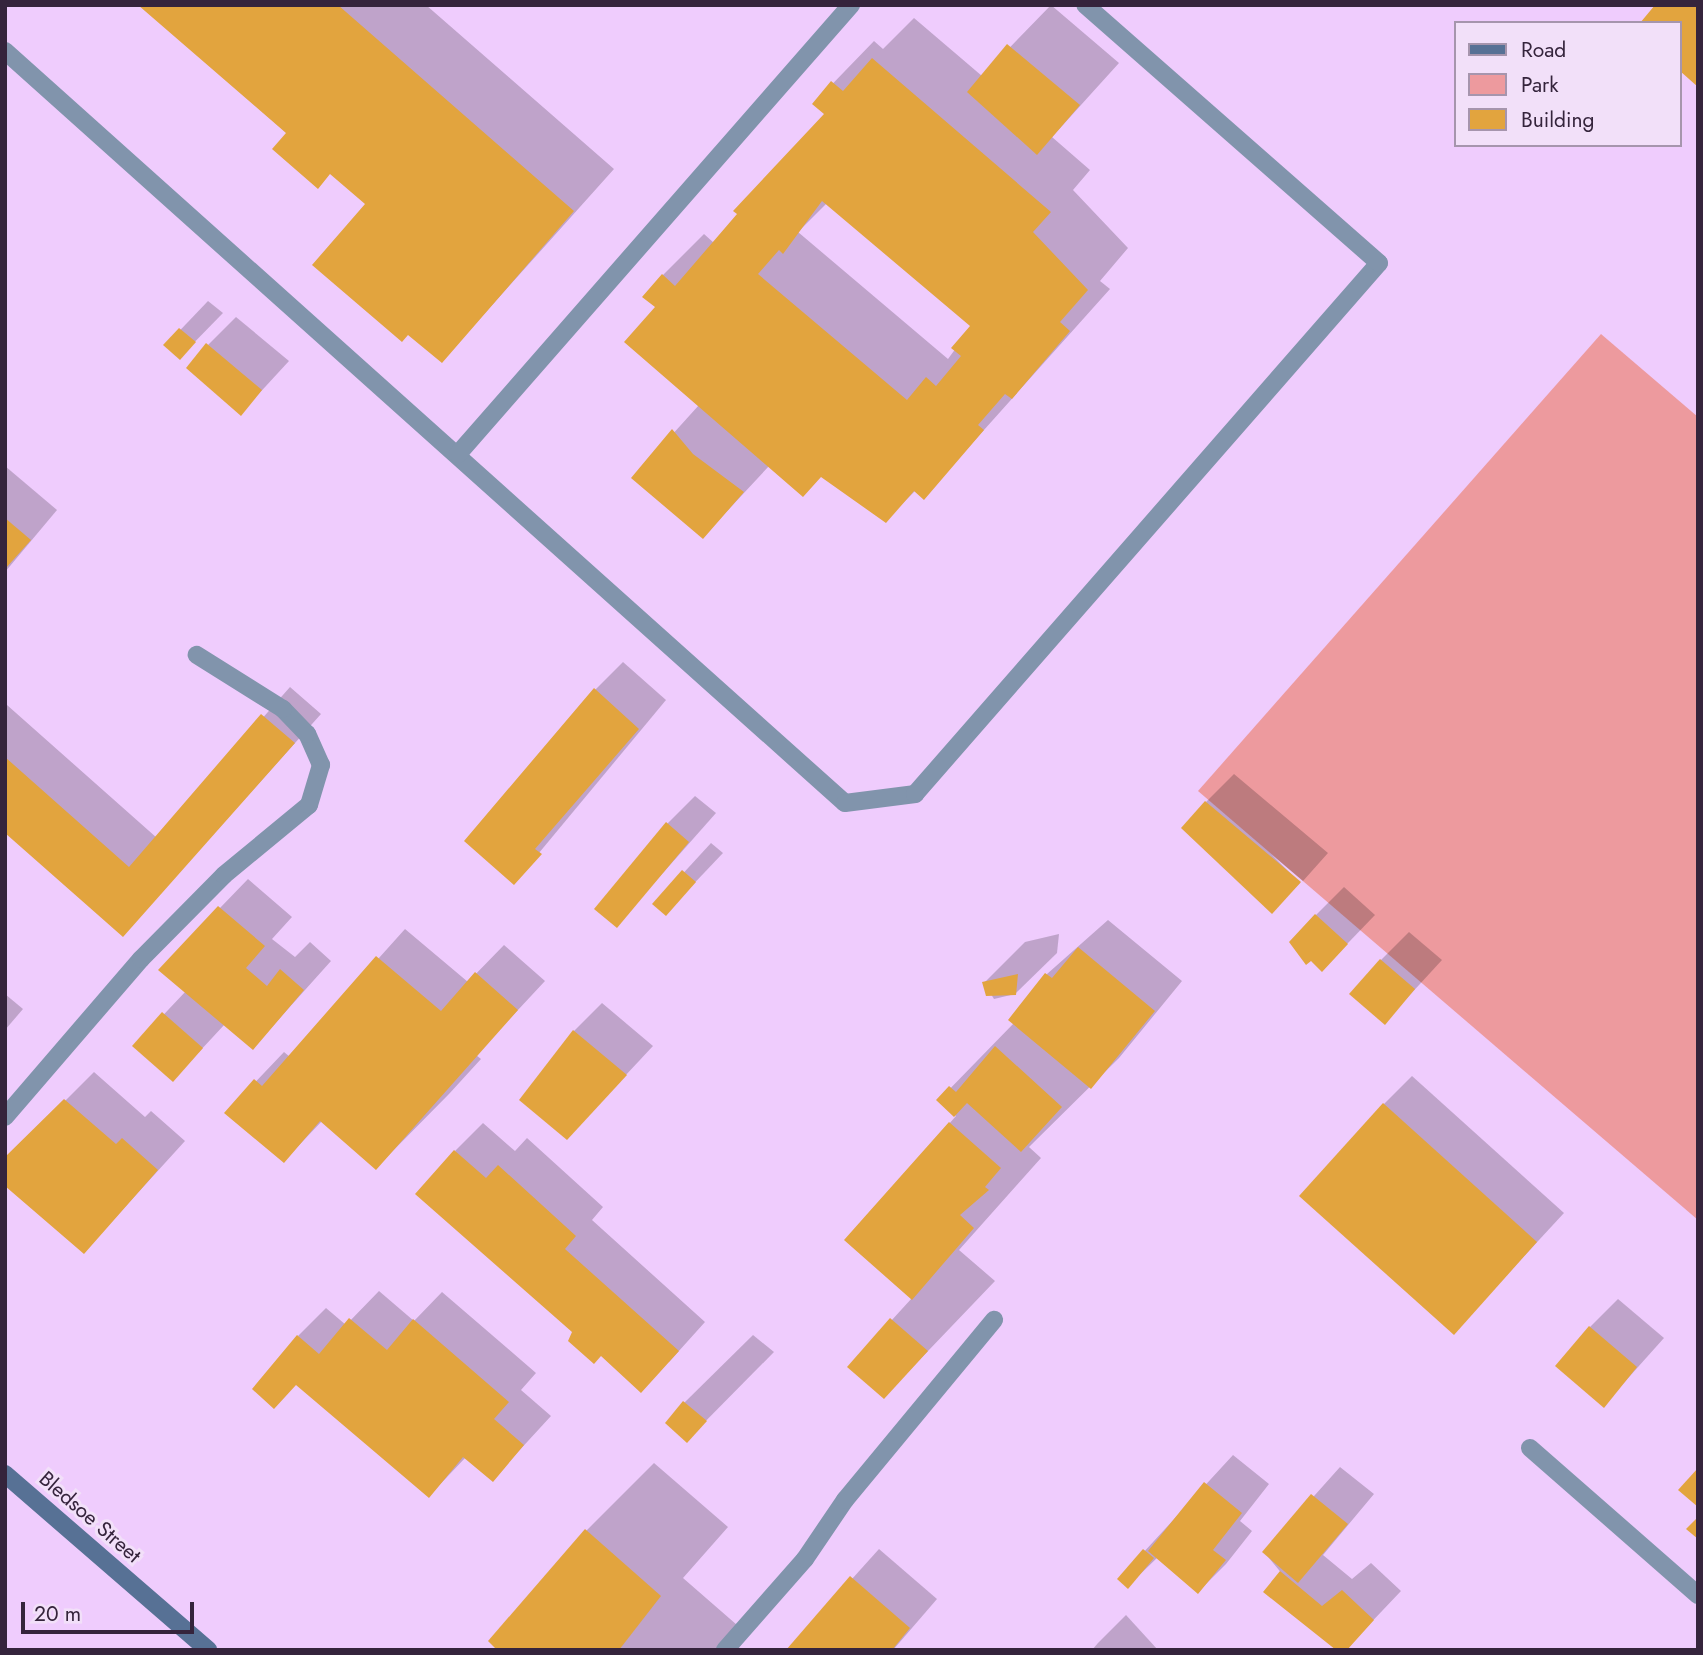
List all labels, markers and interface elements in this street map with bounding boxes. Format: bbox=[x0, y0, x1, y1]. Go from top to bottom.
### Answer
legend bbox=[1454, 21, 1682, 147]
text: Road bbox=[1521, 35, 1566, 65]
text: Park bbox=[1521, 70, 1558, 100]
text: Building bbox=[1521, 105, 1594, 135]
street label: Bledsoe Street bbox=[34, 1466, 146, 1568]
scale bar bbox=[24, 1588, 198, 1632]
text: 20 m bbox=[34, 1599, 81, 1629]

